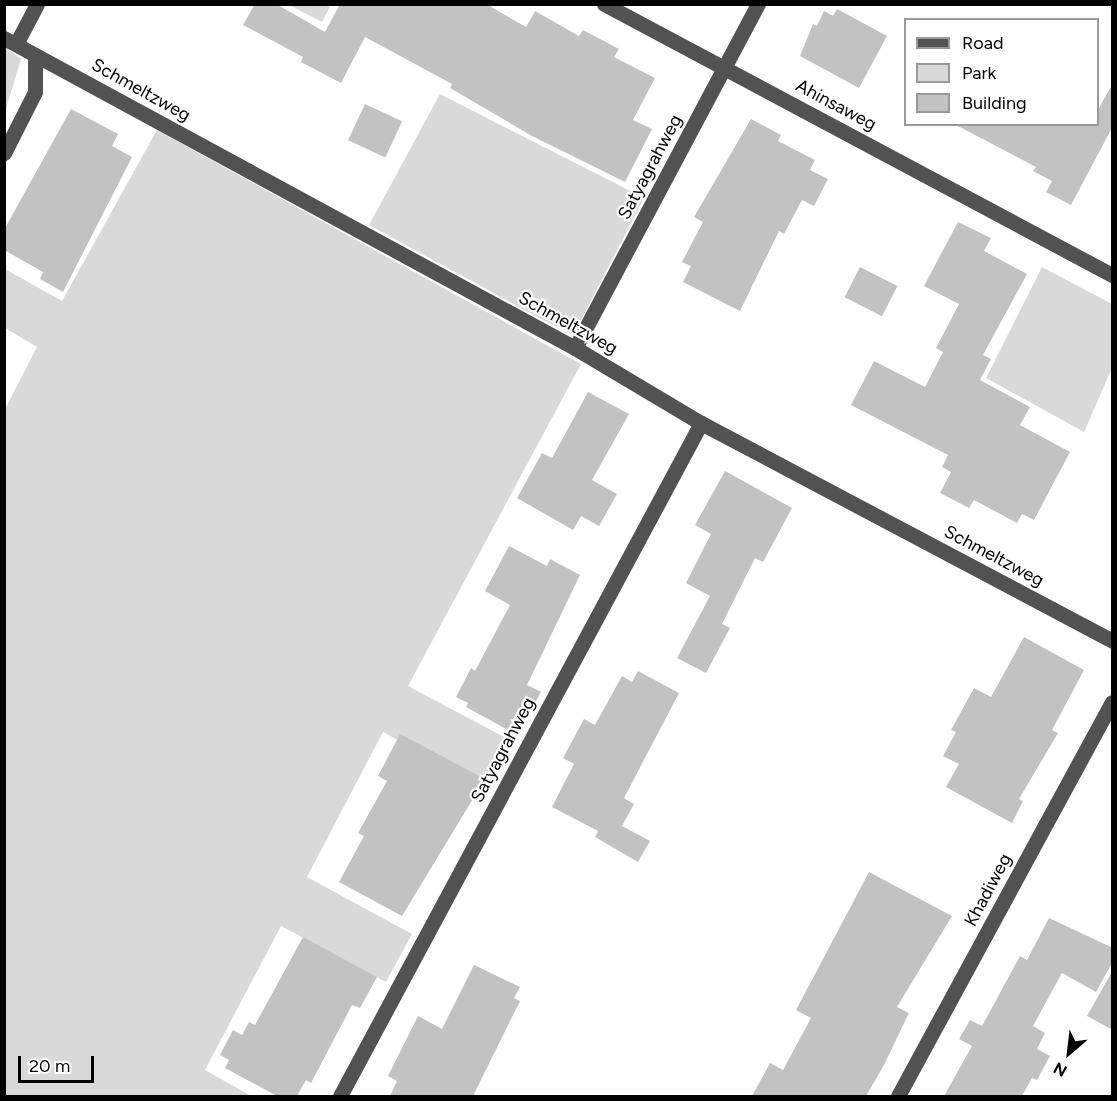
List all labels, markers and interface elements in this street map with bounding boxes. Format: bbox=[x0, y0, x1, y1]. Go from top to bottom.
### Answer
legend bbox=[904, 18, 1099, 126]
text: Road bbox=[962, 32, 1003, 54]
street label: Schmeltzweg bbox=[88, 54, 194, 126]
text: Park bbox=[962, 62, 996, 84]
street label: Ahinsaweg bbox=[792, 75, 880, 135]
text: Building bbox=[962, 92, 1027, 114]
street label: Satyagrahweg bbox=[613, 111, 687, 223]
street label: Schmeltzweg bbox=[515, 287, 621, 359]
street label: Schmeltzweg bbox=[940, 521, 1048, 591]
street label: Satyagrahweg bbox=[466, 694, 540, 806]
street label: Khadiweg bbox=[960, 850, 1016, 930]
north arrow bbox=[1039, 1023, 1099, 1083]
scale bar bbox=[21, 1044, 98, 1082]
text: 20 m bbox=[29, 1055, 70, 1077]
text: N bbox=[1050, 1058, 1070, 1081]

